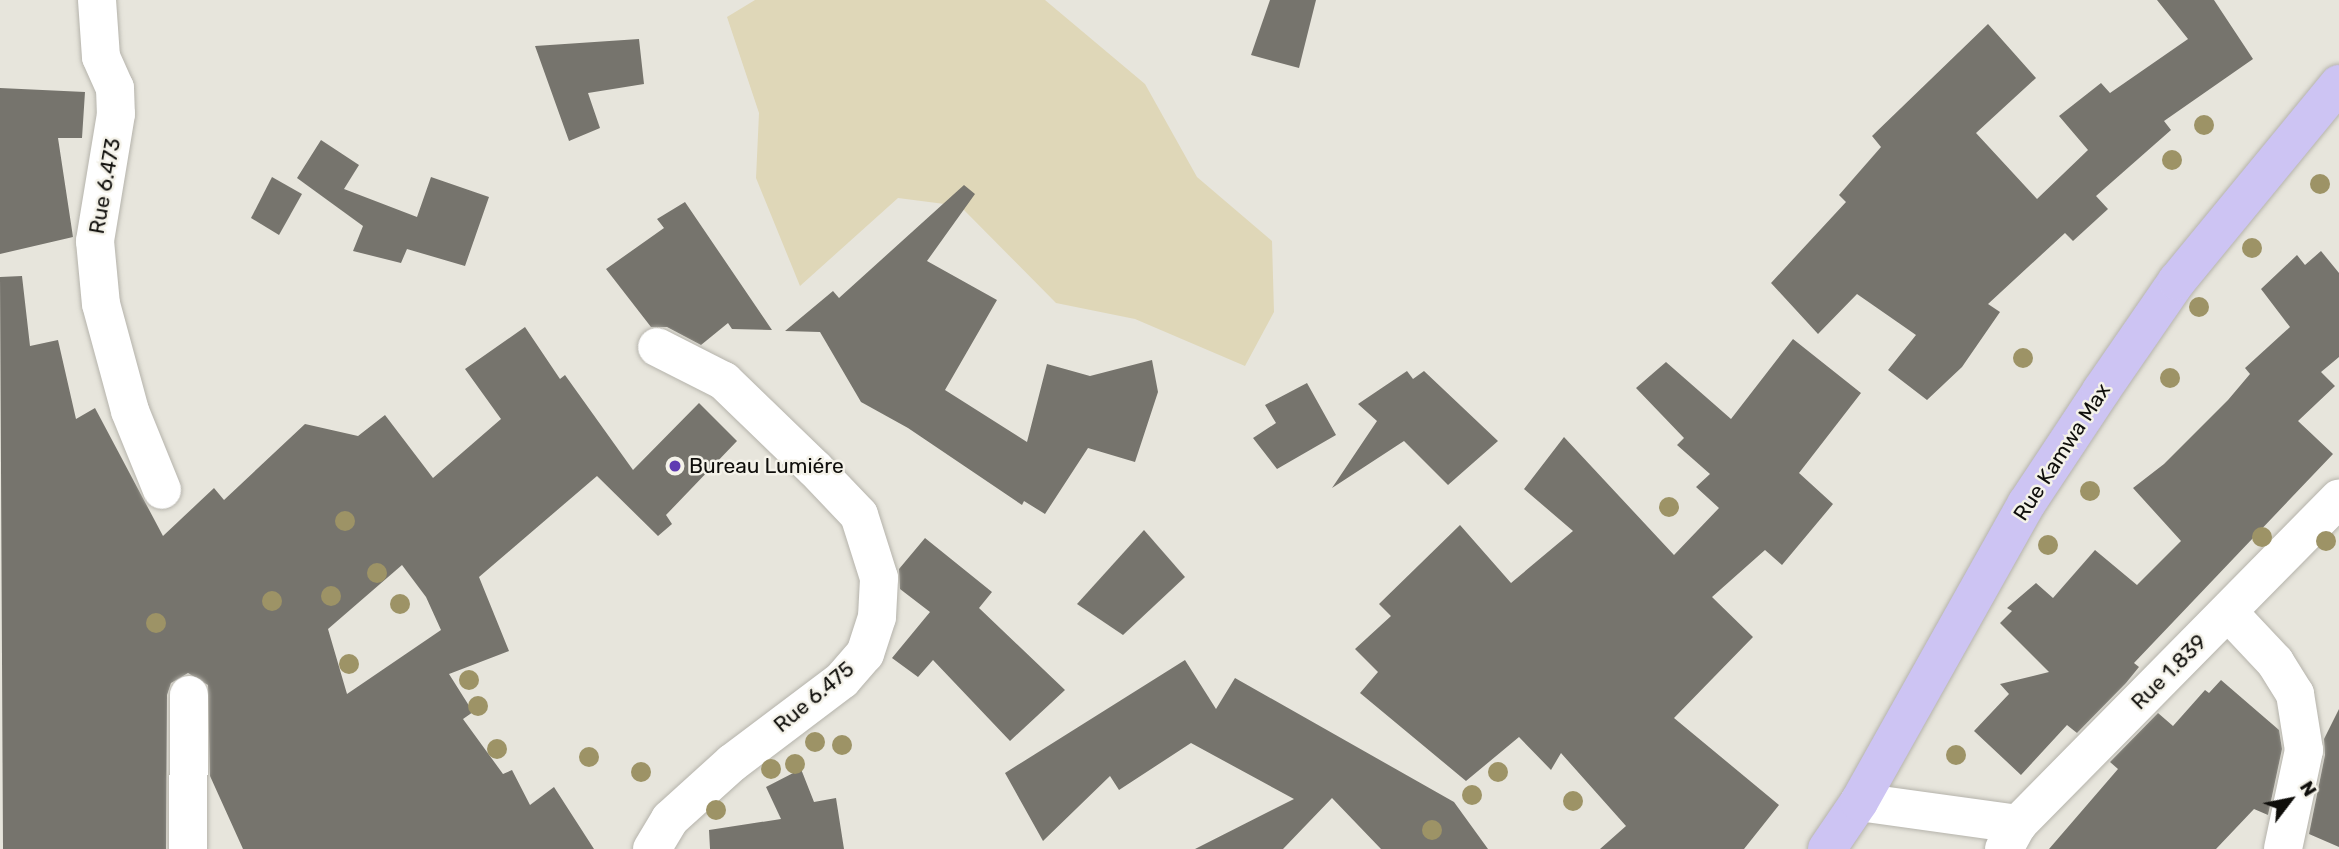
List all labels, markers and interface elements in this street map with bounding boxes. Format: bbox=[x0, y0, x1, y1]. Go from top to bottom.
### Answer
street label: Rue 6.473 bbox=[84, 136, 126, 236]
street label: Rue Kamwa Max bbox=[2008, 379, 2116, 525]
place label: Bureau Lumiére bbox=[689, 453, 844, 479]
marker: Bureau Lumiére bbox=[667, 458, 683, 474]
street label: Rue 1.839 bbox=[2126, 629, 2212, 715]
street label: Rue 6.475 bbox=[769, 656, 859, 738]
north arrow bbox=[2255, 765, 2325, 835]
text: N bbox=[2295, 777, 2322, 800]

